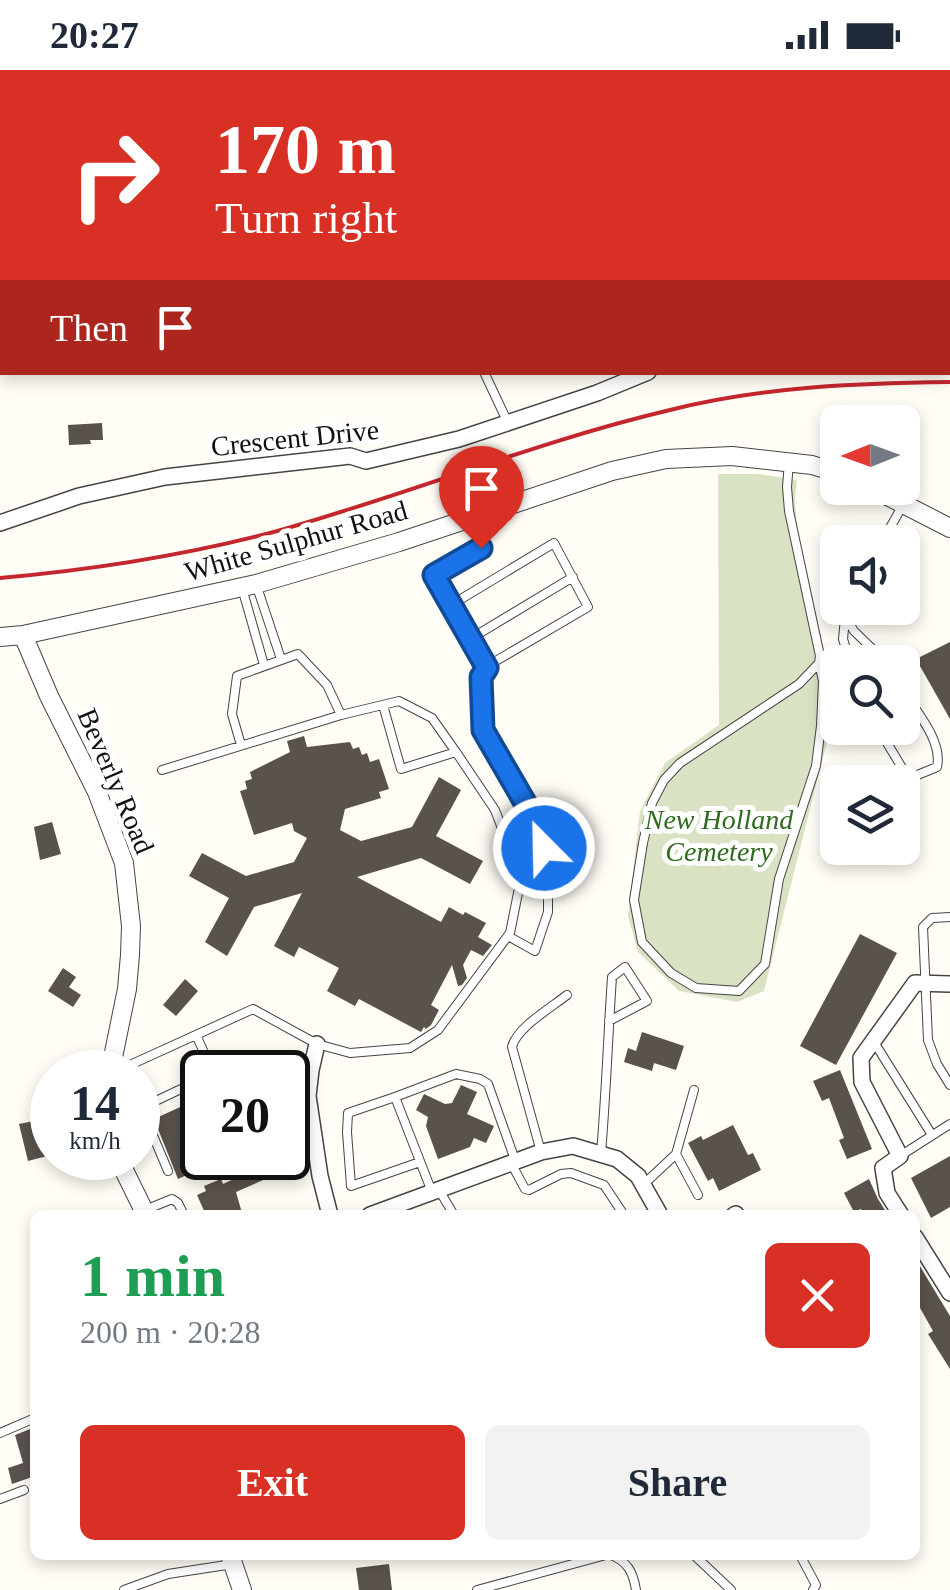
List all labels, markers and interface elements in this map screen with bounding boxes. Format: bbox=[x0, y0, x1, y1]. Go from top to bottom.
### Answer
text: 20:27 bbox=[50, 14, 139, 56]
icon: right bbox=[50, 110, 180, 240]
text: 170 m bbox=[215, 111, 396, 188]
text: Turn right bbox=[215, 193, 397, 243]
icon: arrive bbox=[148, 300, 203, 355]
text: Then bbox=[50, 307, 128, 349]
north arrow bbox=[820, 405, 920, 505]
map controls bbox=[820, 405, 920, 865]
street label: Crescent Drive bbox=[209, 414, 381, 462]
pin bbox=[439, 446, 524, 549]
icon: arrive bbox=[454, 461, 509, 516]
street label: White Sulphur Road bbox=[181, 494, 411, 588]
button: sound bbox=[820, 525, 920, 625]
button: search bbox=[820, 645, 920, 745]
street label: Beverly Road bbox=[71, 704, 161, 858]
button: layers bbox=[820, 765, 920, 865]
position arrow bbox=[492, 796, 596, 900]
park label: New Holland Cemetery bbox=[644, 804, 794, 867]
speed limit sign: 20 bbox=[180, 1050, 310, 1180]
text: 14 bbox=[70, 1075, 120, 1131]
text: km/h bbox=[69, 1127, 121, 1154]
text: 1 min bbox=[80, 1243, 225, 1309]
button: close bbox=[765, 1243, 870, 1348]
text: 200 m · 20:28 bbox=[80, 1314, 260, 1350]
button: Exit bbox=[80, 1425, 465, 1540]
button: Share bbox=[485, 1425, 870, 1540]

